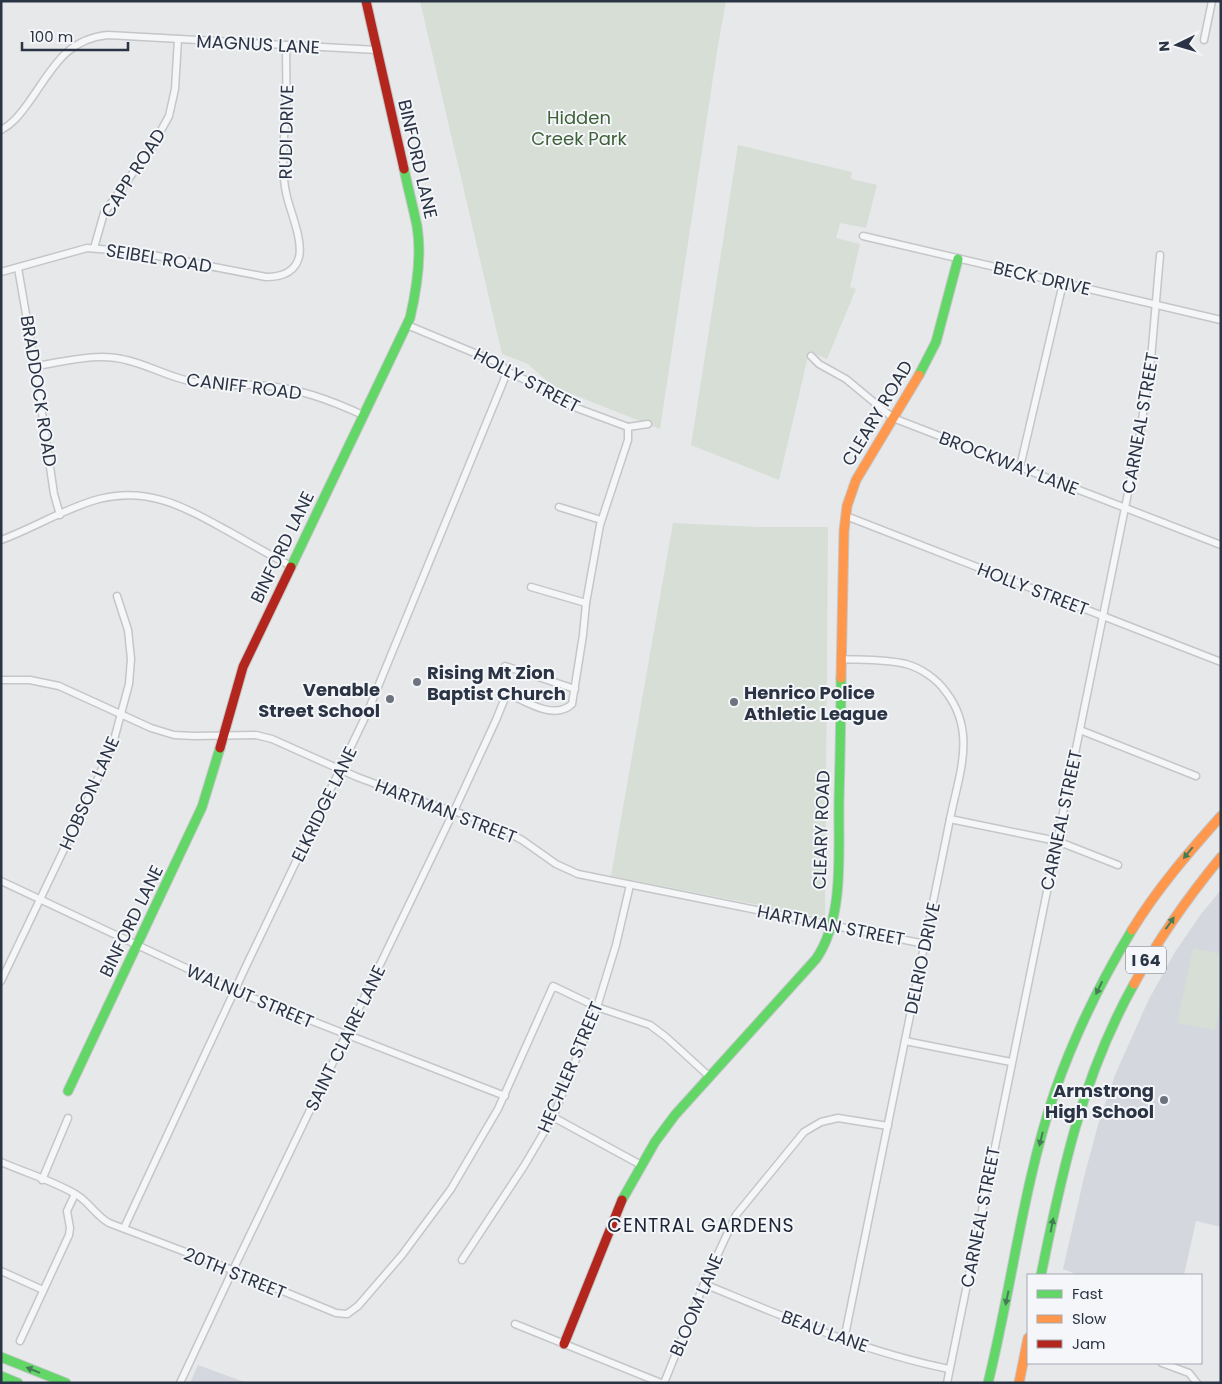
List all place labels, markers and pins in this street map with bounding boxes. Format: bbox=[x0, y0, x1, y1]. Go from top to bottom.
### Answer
place label: Rising Mt Zion Baptist Church bbox=[427, 660, 566, 706]
marker: Rising Mt Zion Baptist Church bbox=[411, 676, 423, 688]
place label: Venable Street School bbox=[258, 677, 380, 723]
place label: Henrico Police Athletic League bbox=[744, 680, 888, 726]
marker: Venable Street School bbox=[384, 693, 396, 705]
marker: Henrico Police Athletic League bbox=[728, 696, 740, 708]
place label: Armstrong High School bbox=[1045, 1078, 1154, 1124]
marker: Armstrong High School bbox=[1158, 1094, 1170, 1106]

